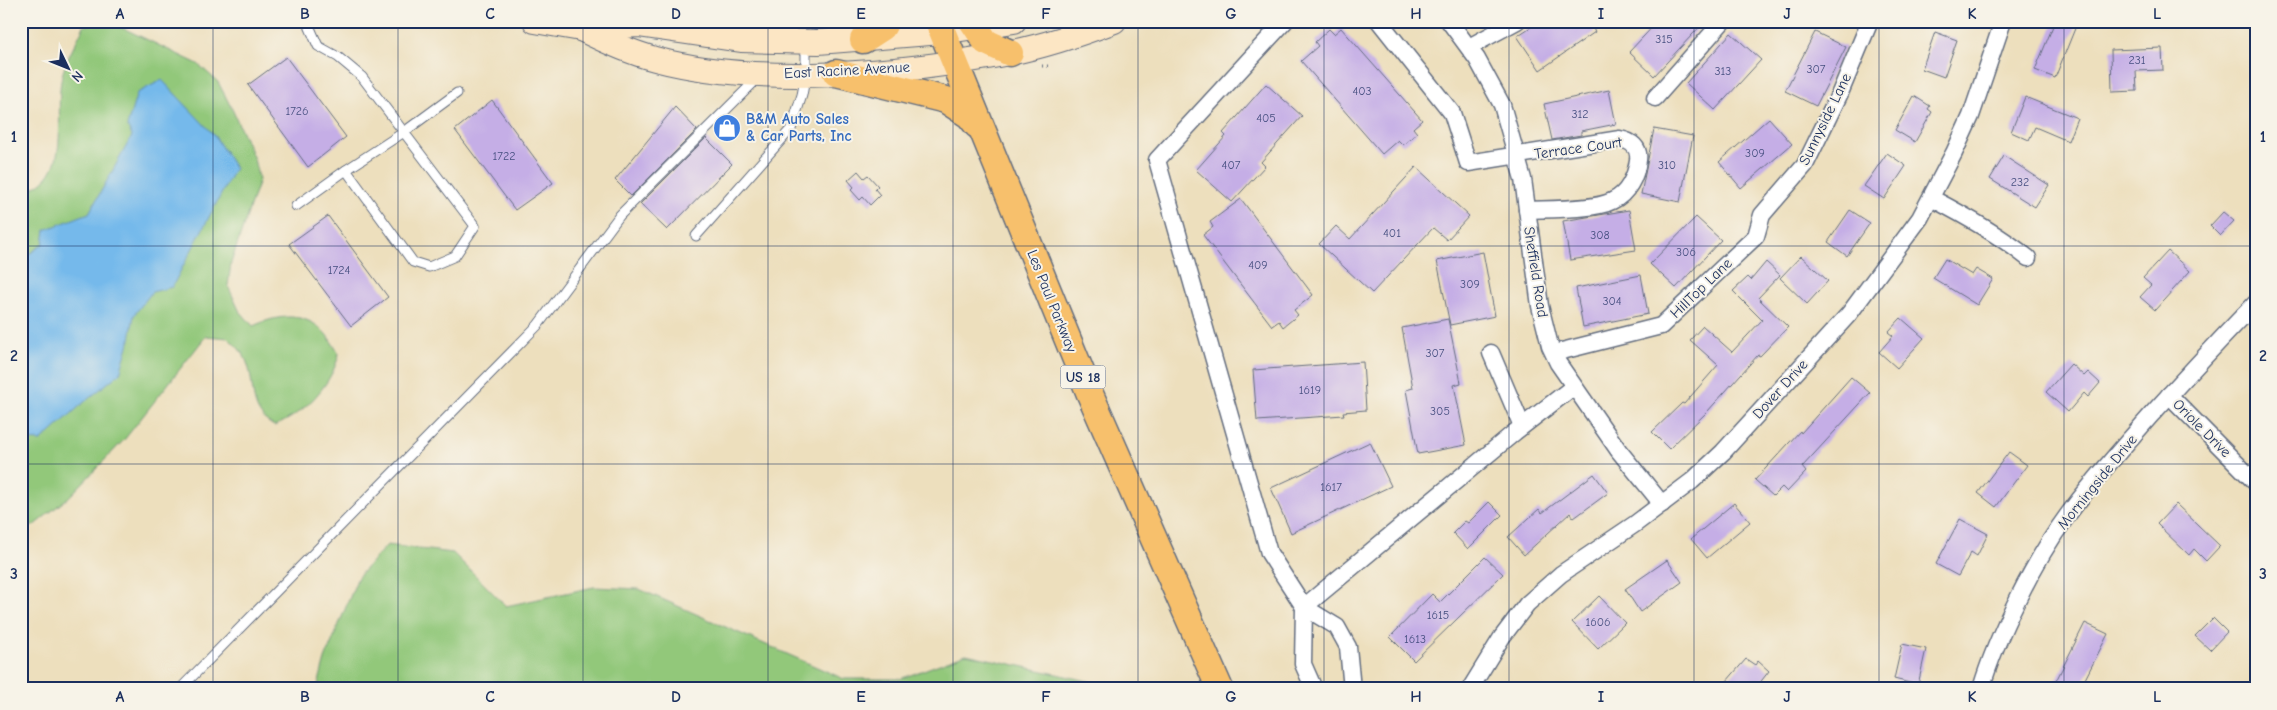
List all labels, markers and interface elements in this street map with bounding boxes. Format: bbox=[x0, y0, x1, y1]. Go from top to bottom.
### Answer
text: A bbox=[116, 5, 125, 23]
text: B bbox=[300, 5, 310, 23]
text: C bbox=[485, 5, 495, 23]
text: D bbox=[671, 5, 681, 23]
text: E bbox=[856, 5, 866, 23]
text: F bbox=[1041, 5, 1051, 23]
text: G bbox=[1225, 5, 1237, 23]
text: H bbox=[1410, 5, 1422, 23]
text: I bbox=[1598, 5, 1604, 23]
text: J bbox=[1783, 5, 1791, 23]
text: K bbox=[1967, 5, 1977, 23]
text: L bbox=[2153, 5, 2161, 23]
house number: 315 bbox=[1655, 32, 1673, 46]
north arrow bbox=[42, 42, 92, 92]
house number: 231 bbox=[2128, 53, 2146, 67]
street label: East Racine Avenue bbox=[784, 58, 911, 82]
house number: 307 bbox=[1806, 62, 1826, 76]
house number: 313 bbox=[1715, 64, 1731, 78]
text: N bbox=[68, 67, 86, 86]
street label: Sunnyside Lane bbox=[1795, 70, 1855, 168]
house number: 403 bbox=[1352, 84, 1372, 98]
house number: 1726 bbox=[285, 104, 309, 118]
house number: 312 bbox=[1571, 107, 1589, 121]
place label: B&M Auto Sales & Car Parts, Inc bbox=[746, 110, 851, 145]
house number: 405 bbox=[1256, 111, 1276, 125]
shop icon: B&M Auto Sales & Car Parts, Inc bbox=[712, 113, 742, 143]
text: 1 bbox=[11, 128, 17, 146]
text: 1 bbox=[2260, 128, 2266, 146]
street label: Terrace Court bbox=[1533, 133, 1624, 163]
house number: 309 bbox=[1745, 146, 1765, 160]
house number: 1722 bbox=[493, 149, 515, 163]
house number: 407 bbox=[1222, 158, 1241, 172]
house number: 310 bbox=[1658, 158, 1676, 172]
house number: 232 bbox=[2011, 175, 2029, 189]
street label: Sheffield Road bbox=[1520, 225, 1552, 319]
house number: 401 bbox=[1383, 226, 1401, 240]
house number: 308 bbox=[1590, 228, 1610, 242]
house number: 306 bbox=[1676, 245, 1696, 259]
street label: Les Paul Parkway bbox=[1023, 247, 1081, 355]
street label: HillTop Lane bbox=[1666, 254, 1736, 322]
house number: 409 bbox=[1248, 258, 1268, 272]
house number: 1724 bbox=[328, 263, 350, 277]
house number: 309 bbox=[1460, 277, 1480, 291]
house number: 304 bbox=[1602, 294, 1622, 308]
house number: 307 bbox=[1425, 346, 1445, 360]
text: 2 bbox=[10, 347, 18, 365]
text: 2 bbox=[2259, 347, 2267, 365]
street label: Dover Drive bbox=[1749, 355, 1812, 422]
road number: US 18 bbox=[1060, 366, 1106, 388]
house number: 1619 bbox=[1299, 383, 1321, 397]
street label: Oriole Drive bbox=[2169, 395, 2235, 461]
house number: 305 bbox=[1430, 404, 1450, 418]
street label: Morningside Drive bbox=[2053, 431, 2141, 533]
house number: 1617 bbox=[1320, 480, 1342, 494]
text: 3 bbox=[10, 565, 18, 583]
text: 3 bbox=[2259, 565, 2267, 583]
house number: 1615 bbox=[1427, 608, 1449, 622]
house number: 1606 bbox=[1585, 615, 1611, 629]
house number: 1613 bbox=[1404, 632, 1426, 646]
text: A bbox=[116, 688, 125, 706]
text: B bbox=[300, 688, 310, 706]
text: C bbox=[485, 688, 495, 706]
text: D bbox=[671, 688, 681, 706]
text: E bbox=[856, 688, 866, 706]
text: F bbox=[1041, 688, 1051, 706]
text: G bbox=[1225, 688, 1237, 706]
text: H bbox=[1410, 688, 1422, 706]
text: I bbox=[1598, 688, 1604, 706]
text: J bbox=[1783, 688, 1791, 706]
text: K bbox=[1967, 688, 1977, 706]
text: L bbox=[2153, 688, 2161, 706]

